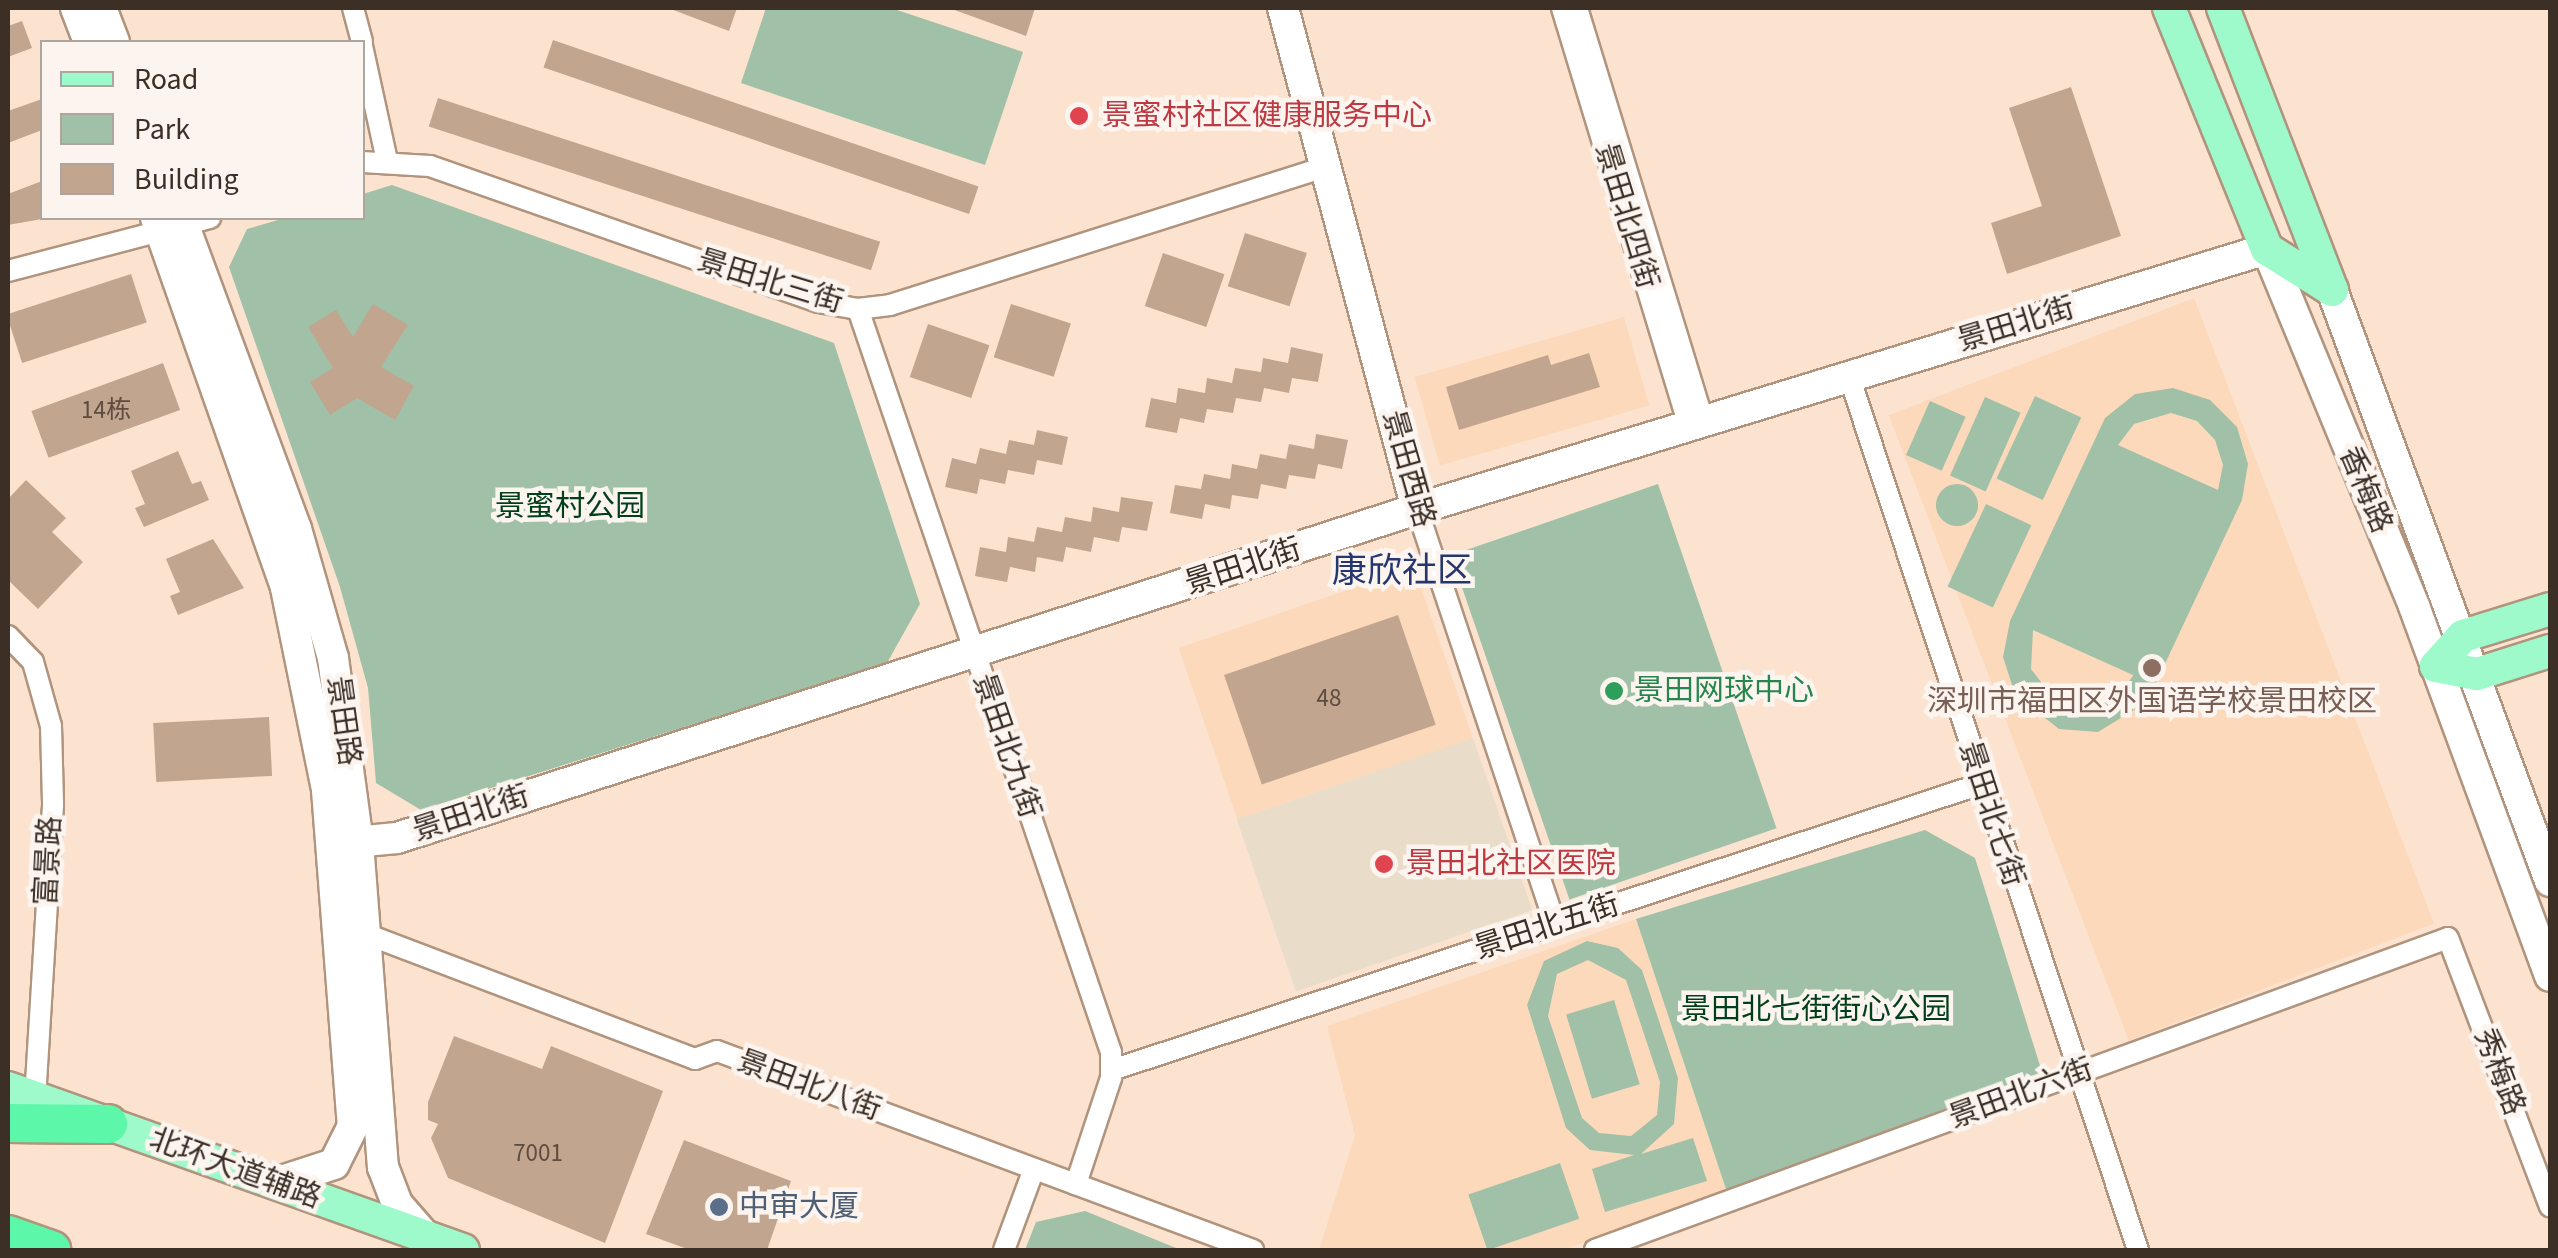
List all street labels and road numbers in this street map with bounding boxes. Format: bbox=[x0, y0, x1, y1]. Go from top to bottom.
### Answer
street label: 景田北四街 bbox=[1587, 139, 1665, 293]
street label: 景田北三街 bbox=[693, 243, 847, 321]
street label: 景田北街 bbox=[1953, 290, 2079, 360]
street label: 景田西路 bbox=[1374, 406, 1442, 532]
street label: 香梅路 bbox=[2331, 442, 2399, 538]
street label: 景田北街 bbox=[1180, 531, 1306, 603]
street label: 景田北九街 bbox=[965, 669, 1047, 823]
street label: 景田路 bbox=[319, 674, 367, 768]
street label: 景田北七街 bbox=[1951, 737, 2031, 891]
street label: 景田北街 bbox=[408, 778, 534, 850]
street label: 富景路 bbox=[29, 815, 69, 907]
street label: 景田北五街 bbox=[1470, 887, 1624, 967]
street label: 秀梅路 bbox=[2466, 1024, 2532, 1120]
street label: 景田北八街 bbox=[732, 1043, 886, 1129]
street label: 景田北六街 bbox=[1944, 1051, 2098, 1137]
street label: 北环大道辅路 bbox=[144, 1121, 326, 1217]

